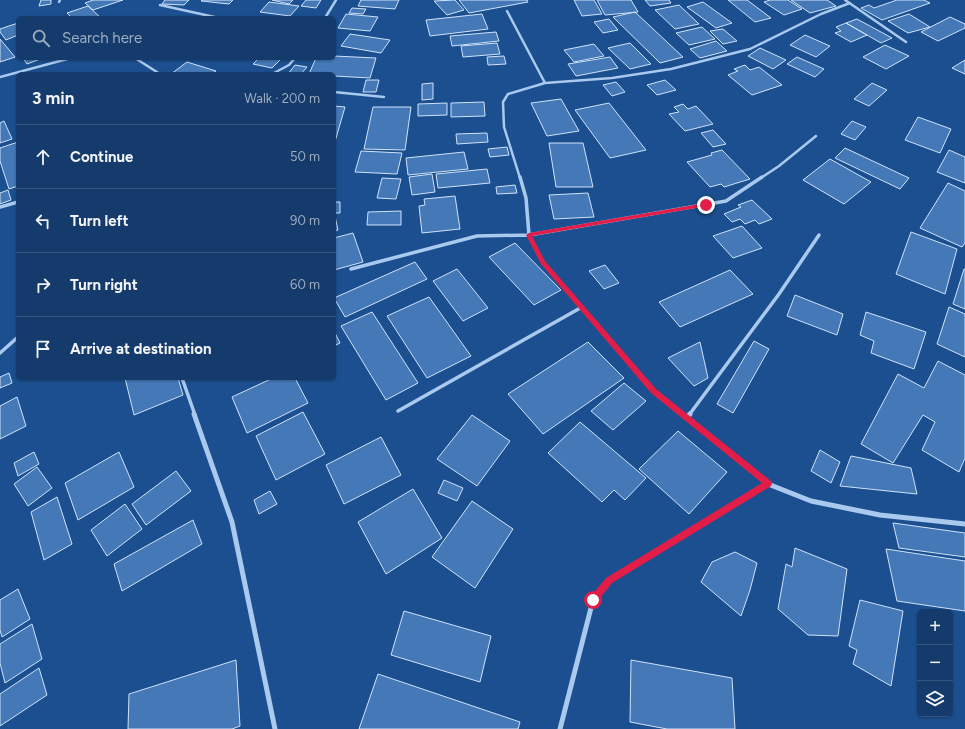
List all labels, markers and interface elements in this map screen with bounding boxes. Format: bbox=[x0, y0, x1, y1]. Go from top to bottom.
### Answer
search box bbox=[16, 16, 336, 60]
icon: search bbox=[30, 27, 52, 49]
text: Search here bbox=[62, 29, 142, 47]
text: 3 min bbox=[32, 88, 74, 108]
text: Walk · 200 m bbox=[244, 91, 320, 106]
icon: ahead bbox=[32, 146, 54, 168]
text: Continue bbox=[70, 148, 133, 166]
text: 50 m bbox=[290, 149, 320, 164]
route end bbox=[697, 196, 715, 214]
icon: left bbox=[32, 210, 54, 232]
text: Turn left bbox=[70, 212, 128, 230]
text: 90 m bbox=[290, 213, 320, 228]
icon: right bbox=[32, 274, 54, 296]
text: Turn right bbox=[70, 276, 138, 294]
text: 60 m bbox=[290, 277, 320, 292]
icon: arrive bbox=[32, 338, 54, 360]
text: Arrive at destination bbox=[70, 340, 211, 358]
route start bbox=[584, 591, 602, 609]
map controls bbox=[917, 609, 953, 717]
button: + bbox=[917, 609, 953, 645]
button: − bbox=[917, 645, 953, 681]
button: layers bbox=[917, 681, 953, 717]

